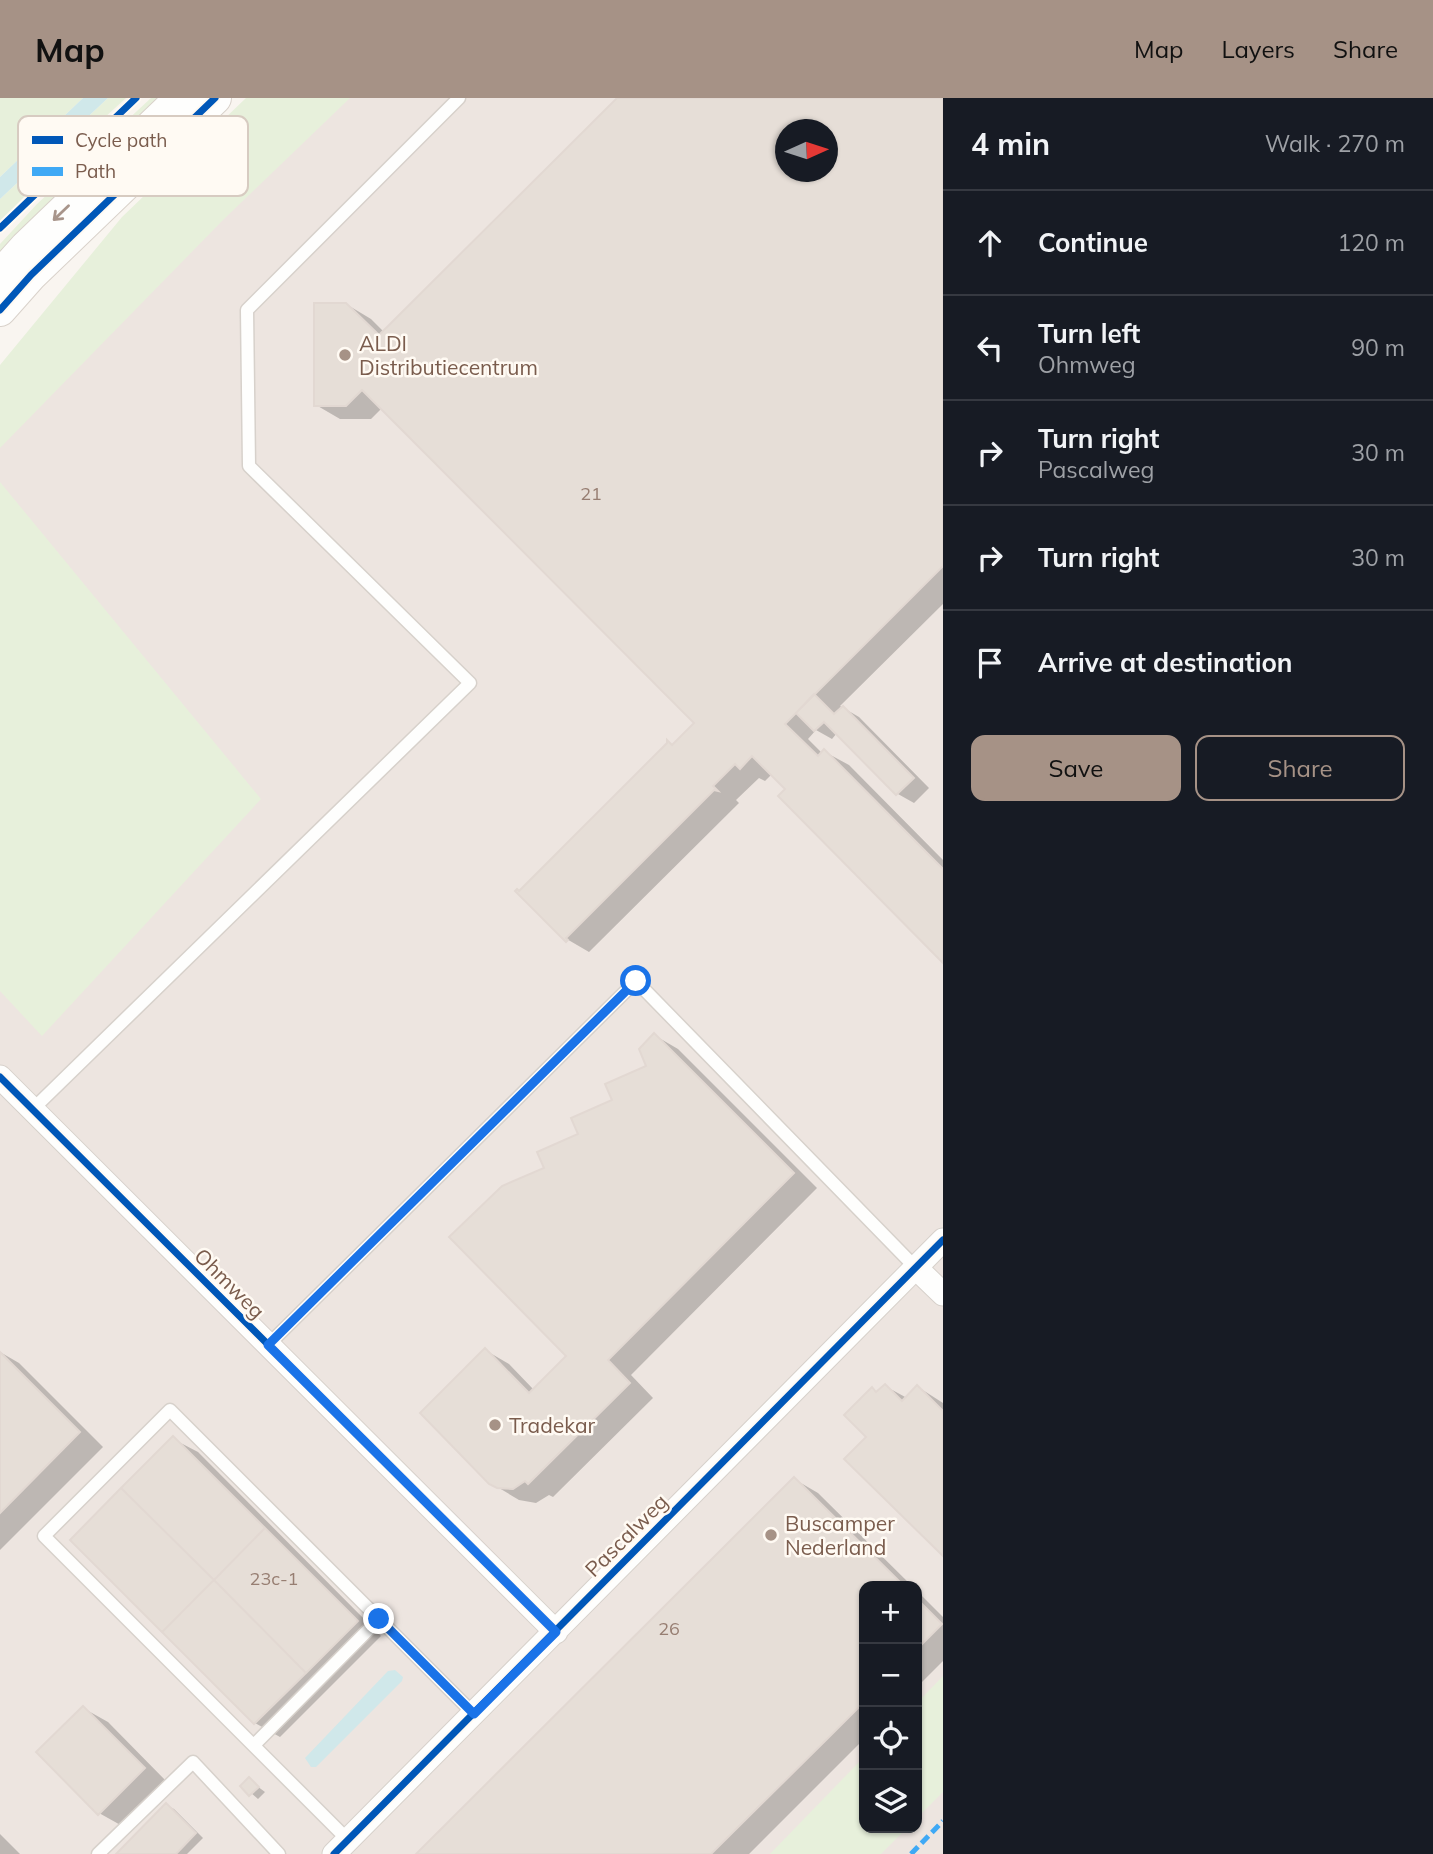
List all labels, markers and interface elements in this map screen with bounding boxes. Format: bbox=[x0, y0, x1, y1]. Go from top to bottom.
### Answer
text: Map bbox=[35, 29, 105, 70]
text: Map bbox=[1134, 34, 1183, 64]
text: Layers bbox=[1221, 34, 1295, 64]
text: Share bbox=[1333, 34, 1398, 64]
legend bbox=[18, 116, 248, 196]
north arrow bbox=[775, 119, 838, 182]
text: 4 min bbox=[971, 125, 1050, 163]
text: Cycle path bbox=[75, 128, 167, 152]
text: Walk · 270 m bbox=[1265, 129, 1405, 158]
text: Path bbox=[75, 159, 116, 183]
one-way arrow bbox=[53, 205, 70, 222]
icon: ahead bbox=[971, 224, 1009, 262]
text: Continue bbox=[1038, 226, 1148, 259]
text: 120 m bbox=[1337, 228, 1405, 257]
text: Turn left bbox=[1038, 317, 1140, 350]
icon: left bbox=[971, 329, 1009, 367]
place label: ALDI Distributiecentrum bbox=[359, 330, 538, 380]
text: 90 m bbox=[1351, 333, 1405, 362]
marker: ALDI Distributiecentrum bbox=[337, 347, 353, 363]
text: Ohmweg bbox=[1038, 350, 1136, 379]
text: Turn right bbox=[1038, 422, 1159, 455]
icon: right bbox=[971, 434, 1009, 472]
text: 30 m bbox=[1351, 438, 1405, 467]
text: Pascalweg bbox=[1038, 455, 1154, 484]
house number: 21 bbox=[580, 482, 602, 505]
icon: right bbox=[971, 539, 1009, 577]
text: Turn right bbox=[1038, 541, 1159, 574]
text: 30 m bbox=[1351, 543, 1405, 572]
icon: arrive bbox=[971, 644, 1009, 682]
text: Arrive at destination bbox=[1038, 646, 1293, 679]
button: Save bbox=[971, 735, 1181, 801]
button: Share bbox=[1195, 735, 1405, 801]
route start bbox=[620, 965, 651, 996]
street label: Ohmweg bbox=[189, 1242, 271, 1324]
place label: Tradekar bbox=[509, 1412, 596, 1438]
marker: Tradekar bbox=[487, 1417, 503, 1433]
street label: Pascalweg bbox=[579, 1488, 673, 1582]
place label: Buscamper Nederland bbox=[785, 1510, 895, 1560]
marker: Buscamper Nederland bbox=[763, 1527, 779, 1543]
house number: 23c-1 bbox=[250, 1567, 298, 1590]
map controls bbox=[859, 1581, 922, 1833]
button: + bbox=[859, 1581, 922, 1644]
route end bbox=[363, 1603, 394, 1634]
house number: 26 bbox=[658, 1617, 680, 1640]
button: − bbox=[859, 1644, 922, 1707]
button: locate bbox=[859, 1707, 922, 1770]
button: layers bbox=[859, 1770, 922, 1833]

